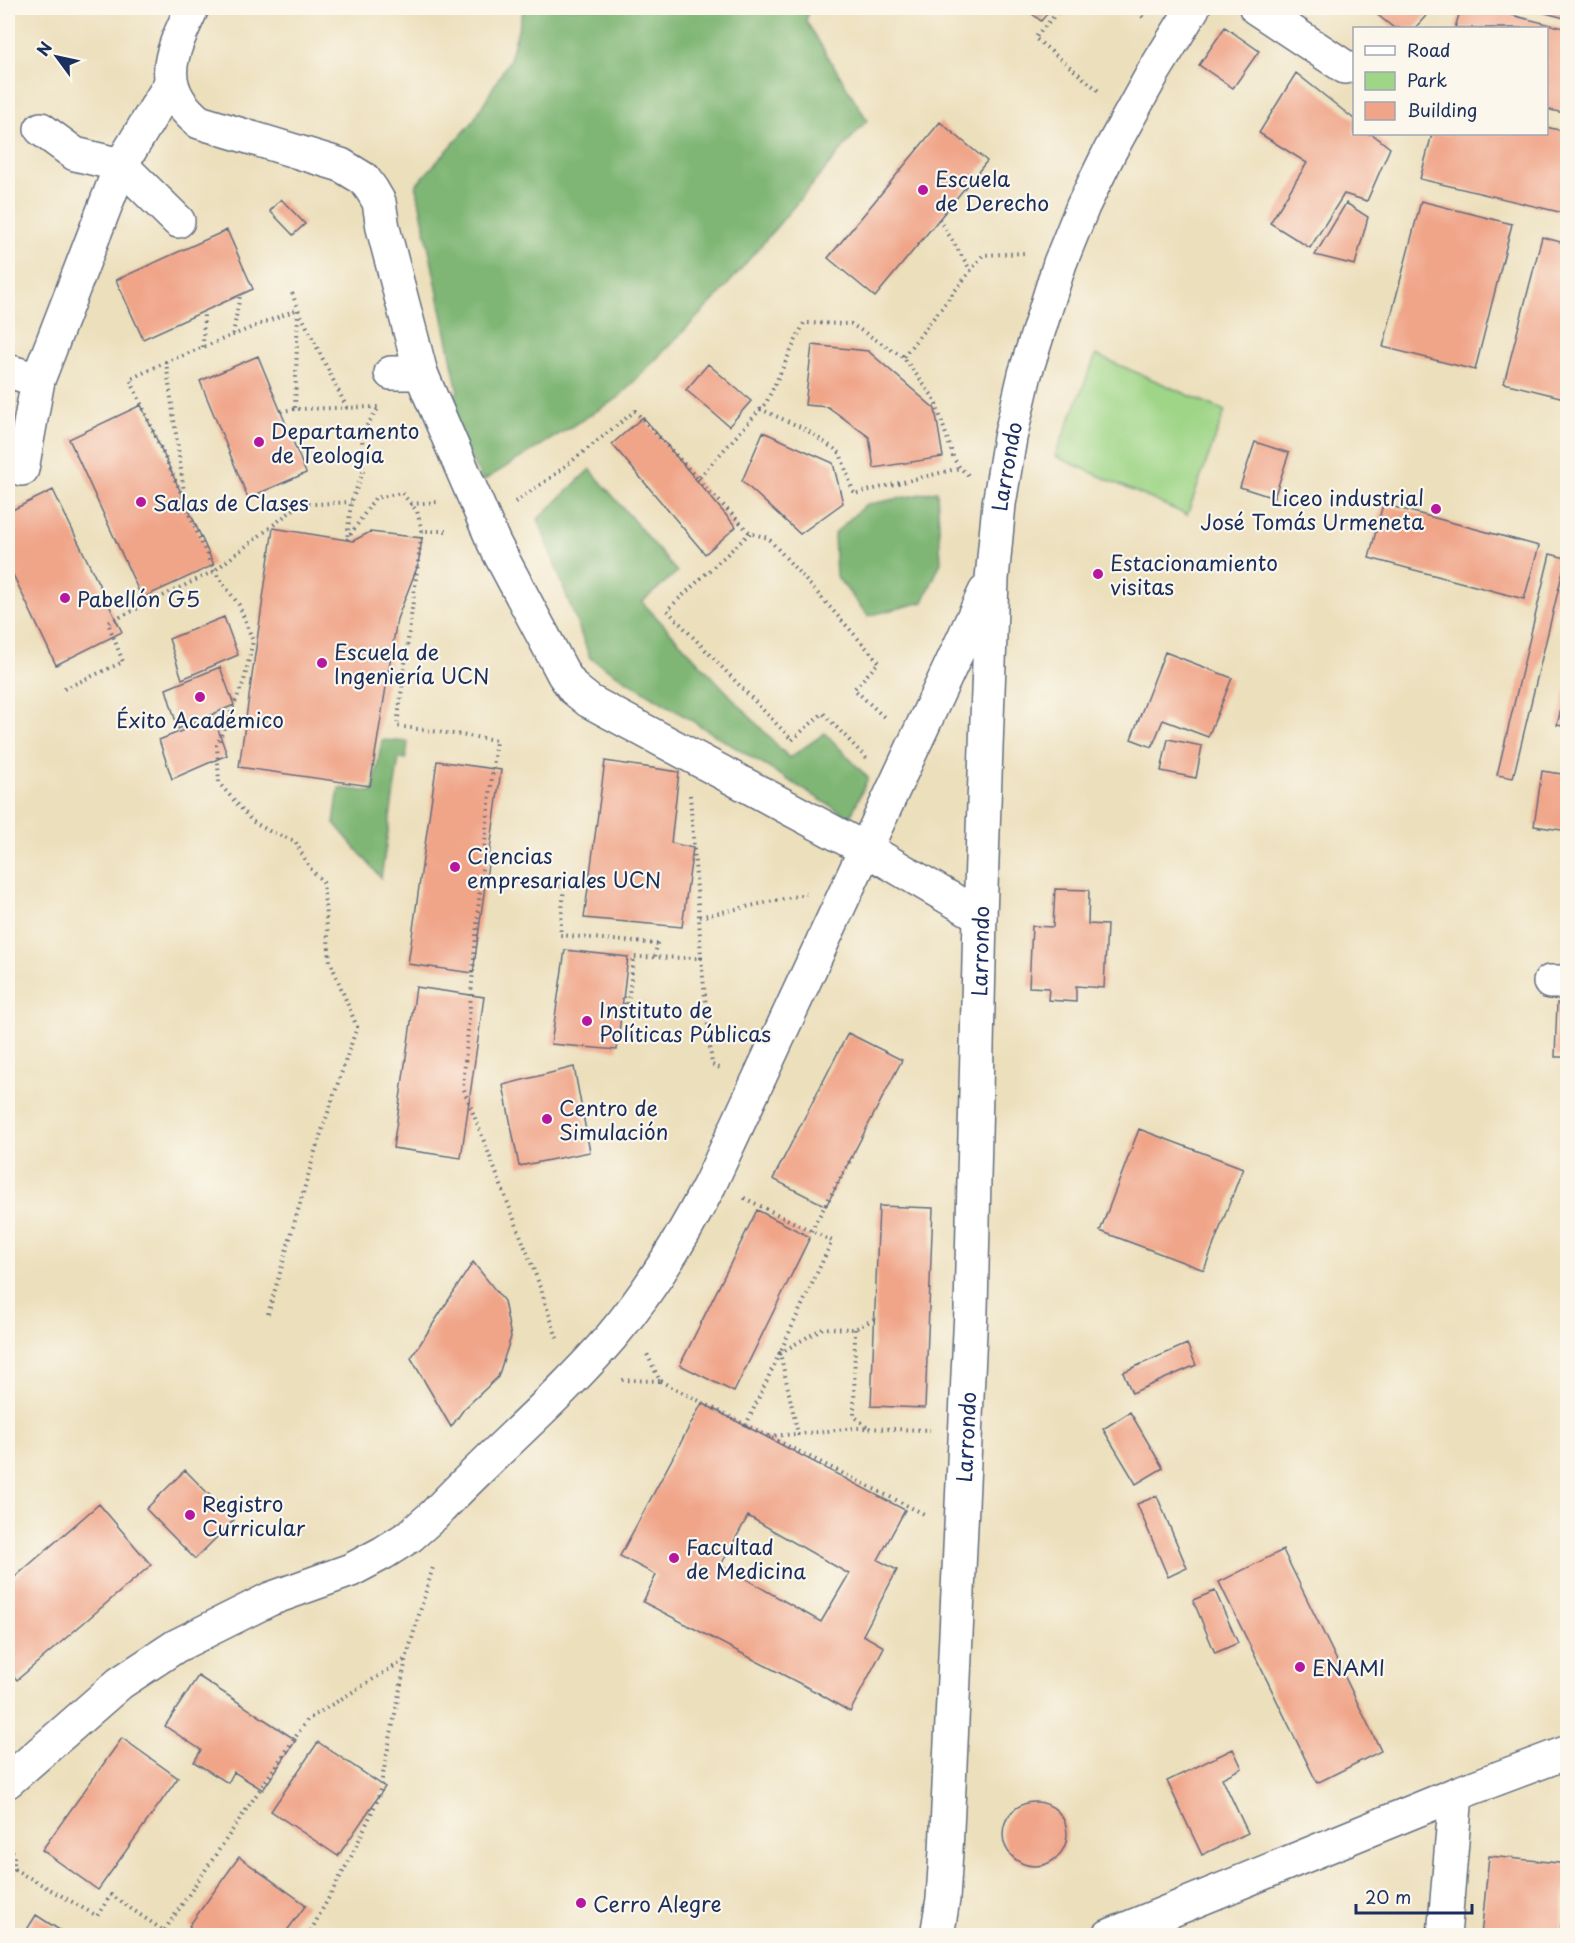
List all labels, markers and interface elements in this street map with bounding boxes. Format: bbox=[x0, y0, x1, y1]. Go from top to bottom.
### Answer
north arrow bbox=[27, 27, 87, 87]
legend bbox=[1353, 27, 1548, 135]
text: N bbox=[30, 36, 57, 60]
text: Road bbox=[1407, 36, 1451, 63]
text: Park bbox=[1407, 66, 1447, 93]
text: Building bbox=[1407, 96, 1477, 123]
place label: Escuela de Derecho bbox=[935, 162, 1049, 218]
marker: Escuela de Derecho bbox=[916, 183, 930, 197]
place label: Departamento de Teología bbox=[271, 414, 419, 470]
street label: Larrondo bbox=[982, 418, 1029, 513]
marker: Departamento de Teología bbox=[252, 435, 266, 449]
place label: Liceo industrial José Tomás Urmeneta bbox=[1200, 481, 1424, 537]
place label: Salas de Clases bbox=[153, 486, 309, 518]
marker: Salas de Clases bbox=[134, 495, 148, 509]
marker: Liceo industrial José Tomás Urmeneta bbox=[1429, 502, 1443, 516]
place label: Estacionamiento visitas bbox=[1110, 546, 1278, 602]
marker: Estacionamiento visitas bbox=[1091, 567, 1105, 581]
place label: Pabellón G5 bbox=[77, 582, 200, 614]
marker: Pabellón G5 bbox=[58, 591, 72, 605]
place label: Escuela de Ingeniería UCN bbox=[334, 635, 489, 691]
marker: Escuela de Ingeniería UCN bbox=[315, 656, 329, 670]
marker: Éxito Académico bbox=[193, 690, 207, 704]
place label: Éxito Académico bbox=[116, 703, 284, 735]
place label: Ciencias empresariales UCN bbox=[467, 839, 661, 895]
marker: Ciencias empresariales UCN bbox=[448, 860, 462, 874]
street label: Larrondo bbox=[962, 905, 996, 997]
place label: Instituto de Políticas Públicas bbox=[599, 993, 771, 1049]
marker: Instituto de Políticas Públicas bbox=[580, 1014, 594, 1028]
place label: Centro de Simulación bbox=[559, 1091, 668, 1147]
marker: Centro de Simulación bbox=[540, 1112, 554, 1126]
street label: Larrondo bbox=[947, 1391, 983, 1483]
place label: Registro Curricular bbox=[202, 1487, 306, 1543]
marker: Registro Curricular bbox=[183, 1508, 197, 1522]
place label: Facultad de Medicina bbox=[686, 1530, 806, 1586]
marker: Facultad de Medicina bbox=[667, 1551, 681, 1565]
place label: ENAMI bbox=[1312, 1651, 1385, 1683]
marker: ENAMI bbox=[1293, 1660, 1307, 1674]
scale bar bbox=[1356, 1877, 1472, 1915]
text: 20 m bbox=[1365, 1883, 1411, 1910]
place label: Cerro Alegre bbox=[593, 1887, 722, 1919]
marker: Cerro Alegre bbox=[574, 1896, 588, 1910]

